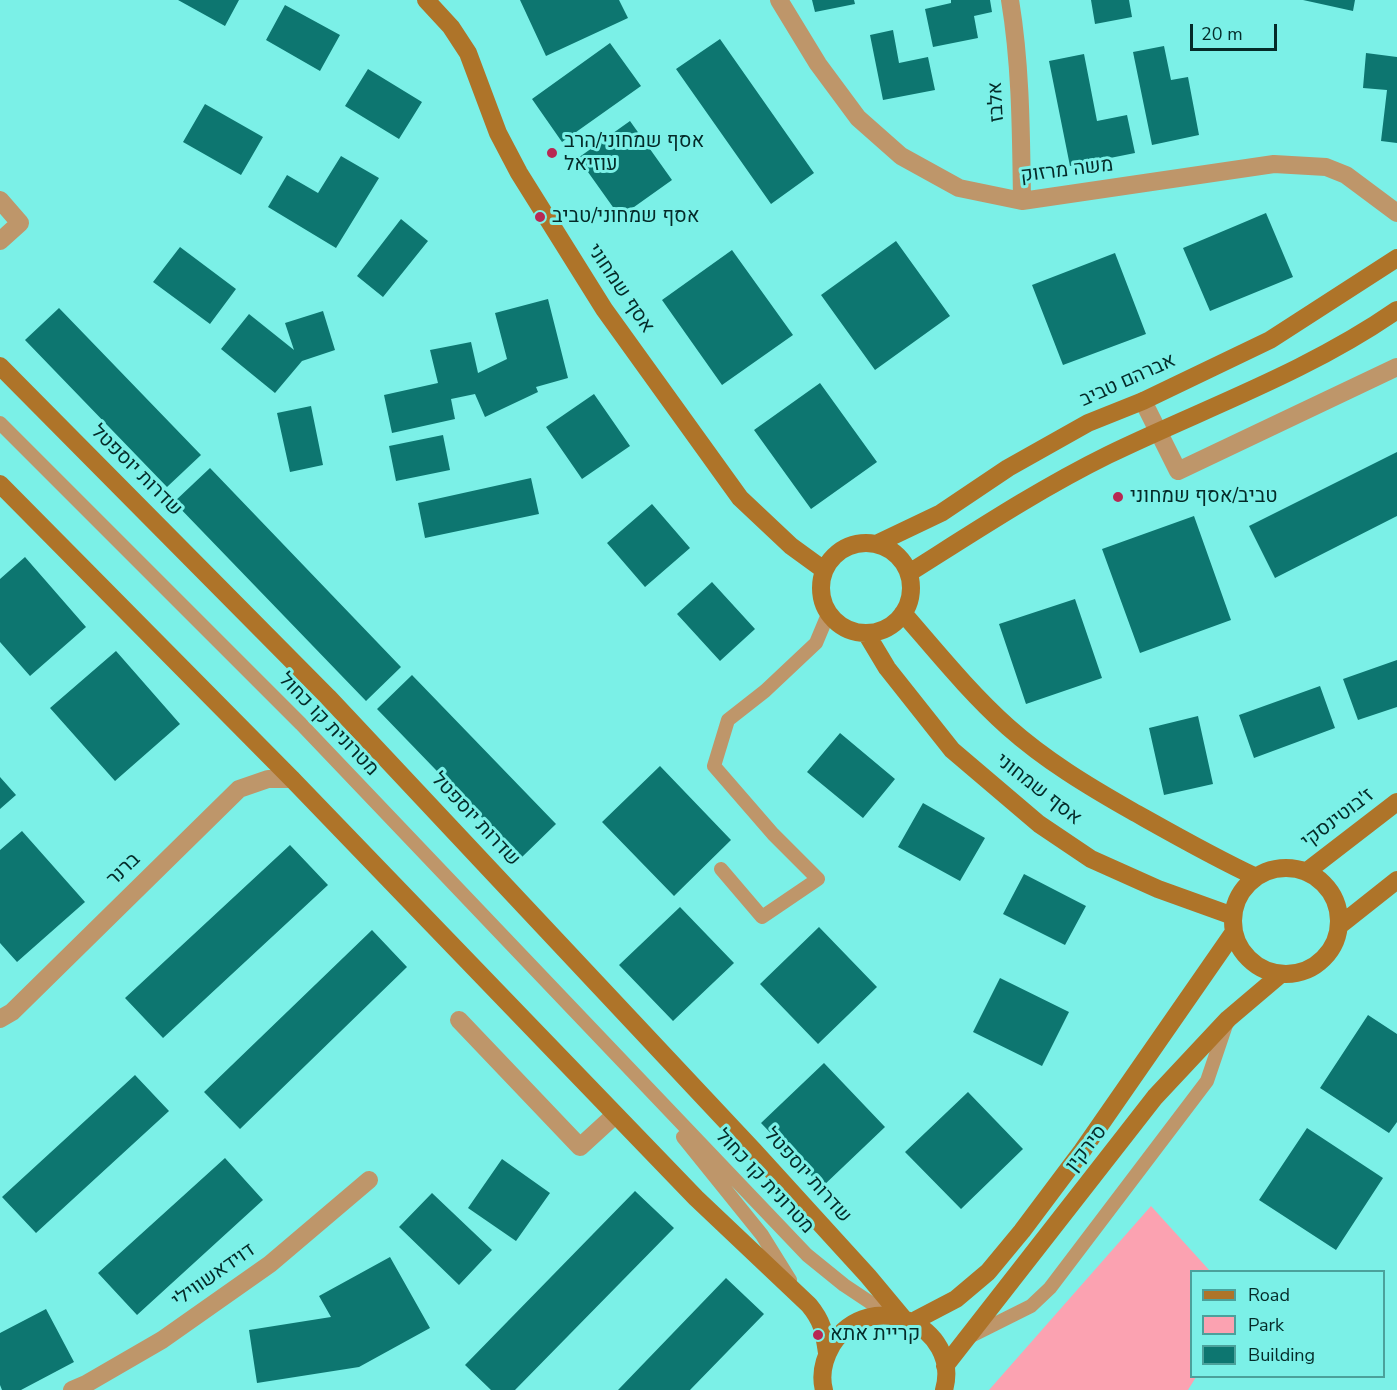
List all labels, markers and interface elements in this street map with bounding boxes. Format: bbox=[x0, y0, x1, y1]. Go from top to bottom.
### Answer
scale bar bbox=[1193, 12, 1280, 50]
text: 20 m bbox=[1201, 22, 1243, 46]
street label: אלבז bbox=[984, 81, 1010, 123]
place label: אסף שמחוני/הרב עוזיאל bbox=[564, 130, 704, 177]
marker: אסף שמחוני/הרב עוזיאל bbox=[545, 146, 559, 160]
street label: משה מרזוק bbox=[1019, 153, 1115, 189]
place label: אסף שמחוני/טביב bbox=[552, 205, 700, 229]
marker: אסף שמחוני/טביב bbox=[533, 210, 547, 224]
street label: אסף שמחוני bbox=[581, 240, 659, 338]
street label: אברהם טביב bbox=[1076, 349, 1180, 413]
street label: שדרות יוספטל bbox=[85, 420, 187, 522]
place label: טביב/אסף שמחוני bbox=[1130, 485, 1278, 509]
marker: טביב/אסף שמחוני bbox=[1111, 490, 1125, 504]
street label: מטרונית קו כחול bbox=[273, 668, 383, 782]
street label: אסף שמחוני bbox=[990, 749, 1086, 831]
street label: שדרות יוספטל bbox=[425, 768, 525, 872]
street label: ז'בוטינסקי bbox=[1297, 784, 1379, 854]
street label: ברנר bbox=[102, 848, 146, 892]
street label: סירקין bbox=[1061, 1121, 1113, 1177]
street label: שדרות יוספטל bbox=[758, 1124, 856, 1228]
street label: מטרונית קו כחול bbox=[709, 1125, 819, 1239]
street label: דוידאשווילי bbox=[168, 1239, 260, 1313]
legend bbox=[1190, 1270, 1385, 1378]
text: Road bbox=[1248, 1283, 1290, 1307]
text: Park bbox=[1248, 1313, 1284, 1337]
place label: קריית אתא bbox=[830, 1323, 920, 1347]
marker: קריית אתא bbox=[811, 1328, 825, 1342]
text: Building bbox=[1248, 1343, 1315, 1367]

